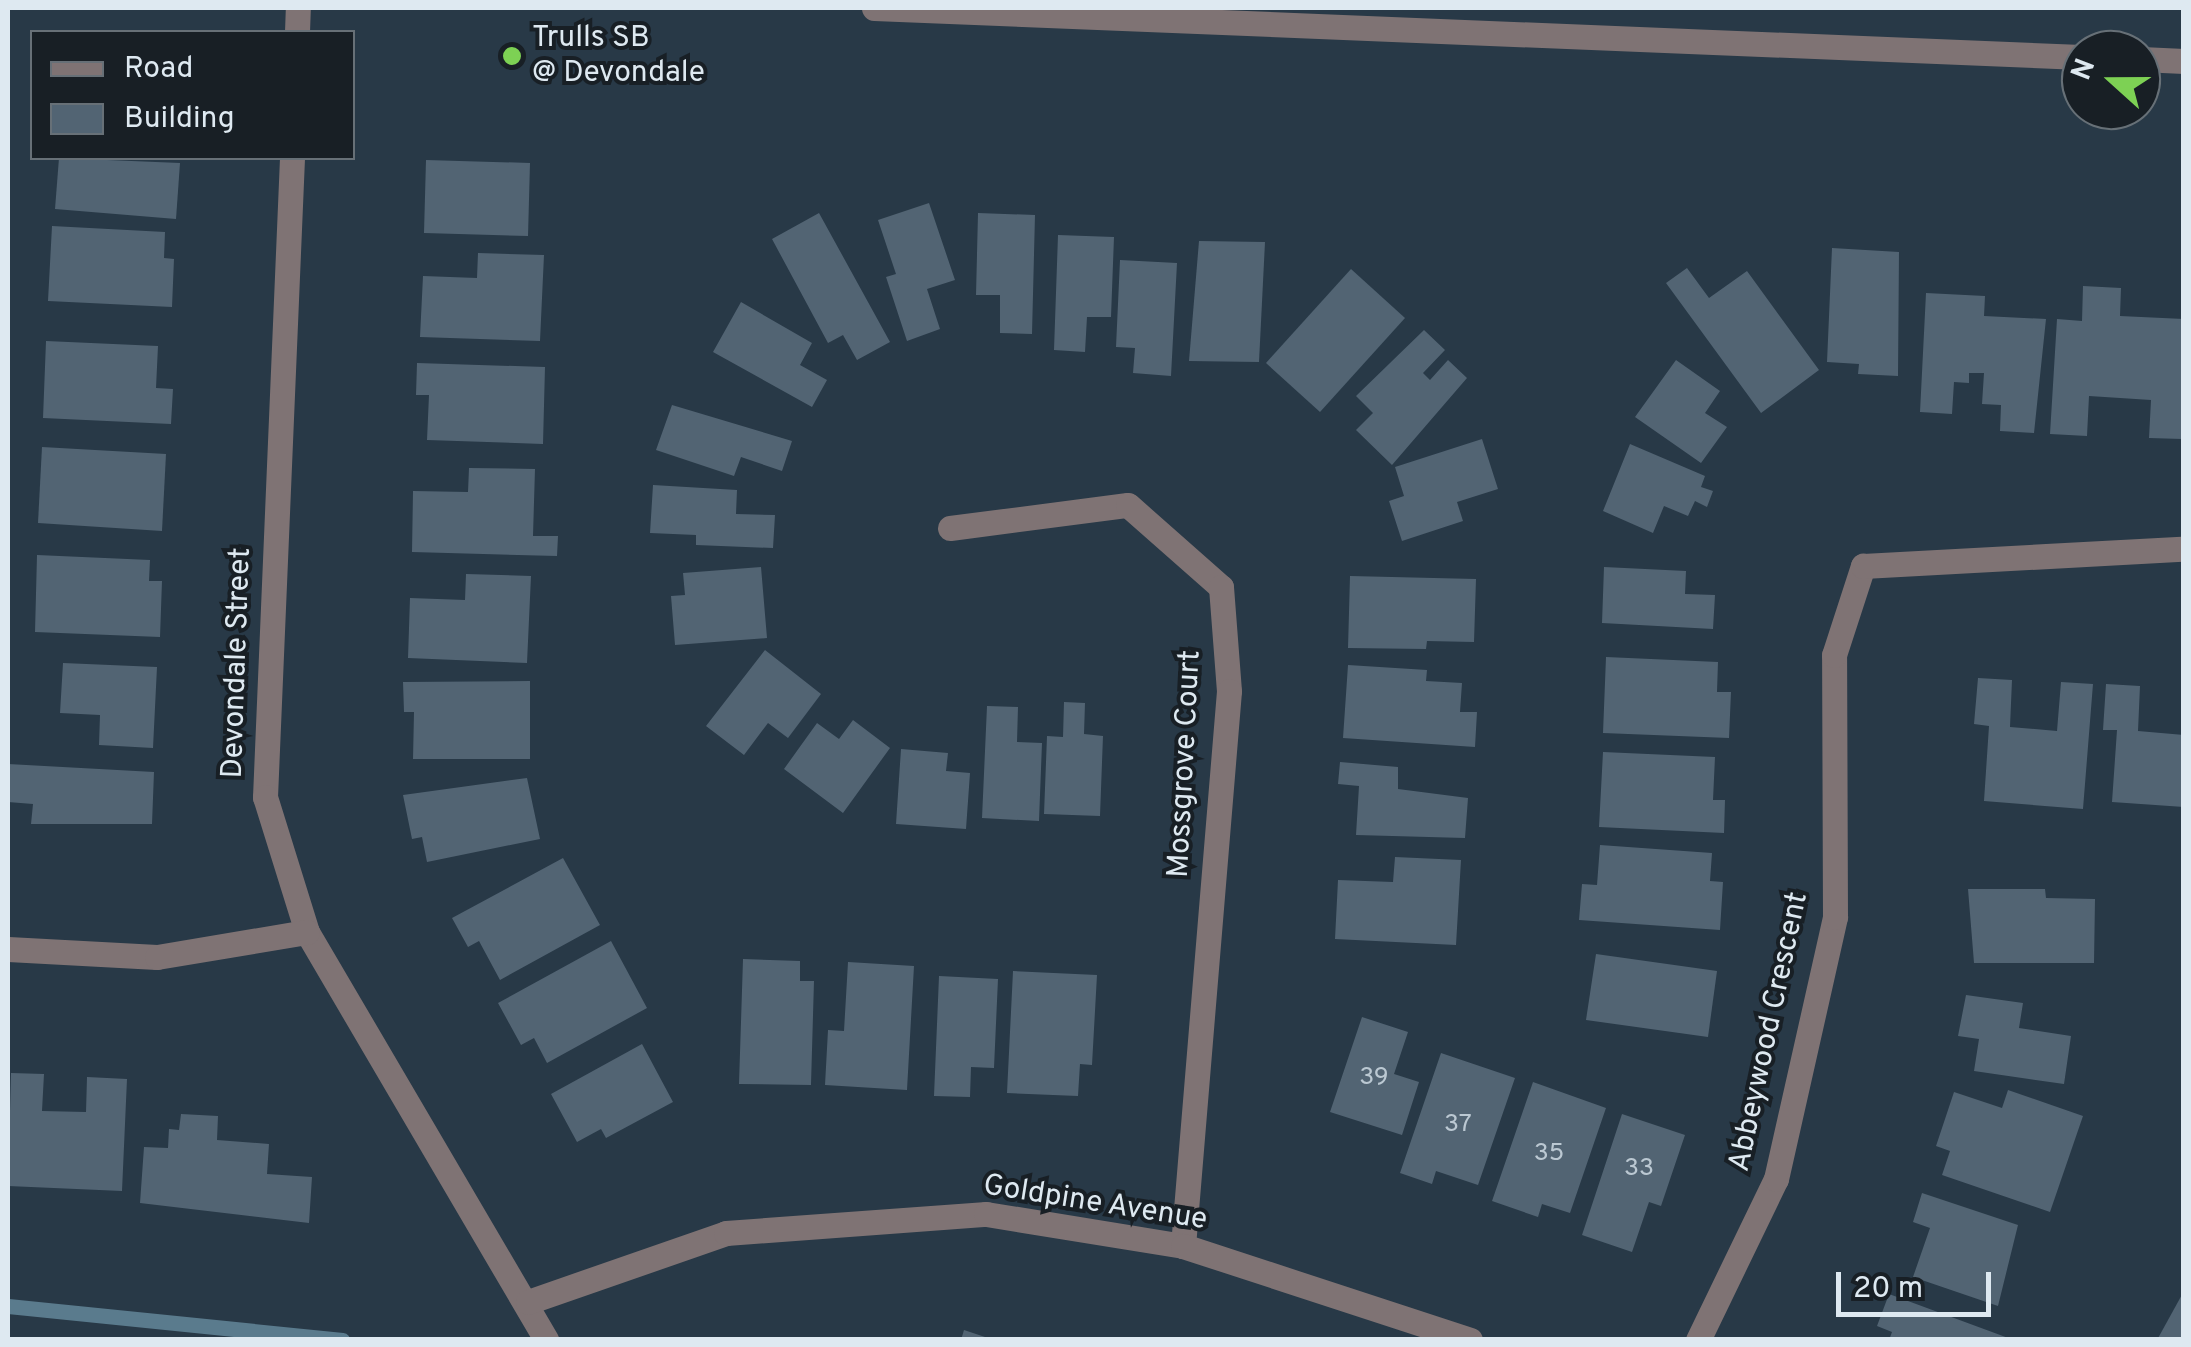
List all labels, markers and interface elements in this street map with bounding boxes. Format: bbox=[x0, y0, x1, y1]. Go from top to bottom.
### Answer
place label: Trulls SB @ Devondale bbox=[532, 21, 705, 92]
legend bbox=[30, 30, 355, 160]
north arrow bbox=[2061, 30, 2161, 130]
marker: Trulls SB @ Devondale bbox=[501, 45, 523, 67]
text: Road bbox=[124, 51, 193, 88]
text: N bbox=[2064, 54, 2105, 86]
text: Building bbox=[124, 101, 235, 138]
street label: Devondale Street bbox=[216, 547, 260, 779]
street label: Mossgrove Court bbox=[1162, 649, 1210, 879]
street label: Abbeywood Crescent bbox=[1723, 889, 1817, 1175]
house number: 39 bbox=[1359, 1063, 1389, 1093]
house number: 37 bbox=[1444, 1110, 1472, 1140]
house number: 35 bbox=[1534, 1139, 1564, 1169]
house number: 33 bbox=[1624, 1154, 1654, 1184]
street label: Goldpine Avenue bbox=[980, 1168, 1210, 1240]
scale bar bbox=[1841, 1252, 1996, 1314]
text: 20 m bbox=[1853, 1271, 1923, 1308]

